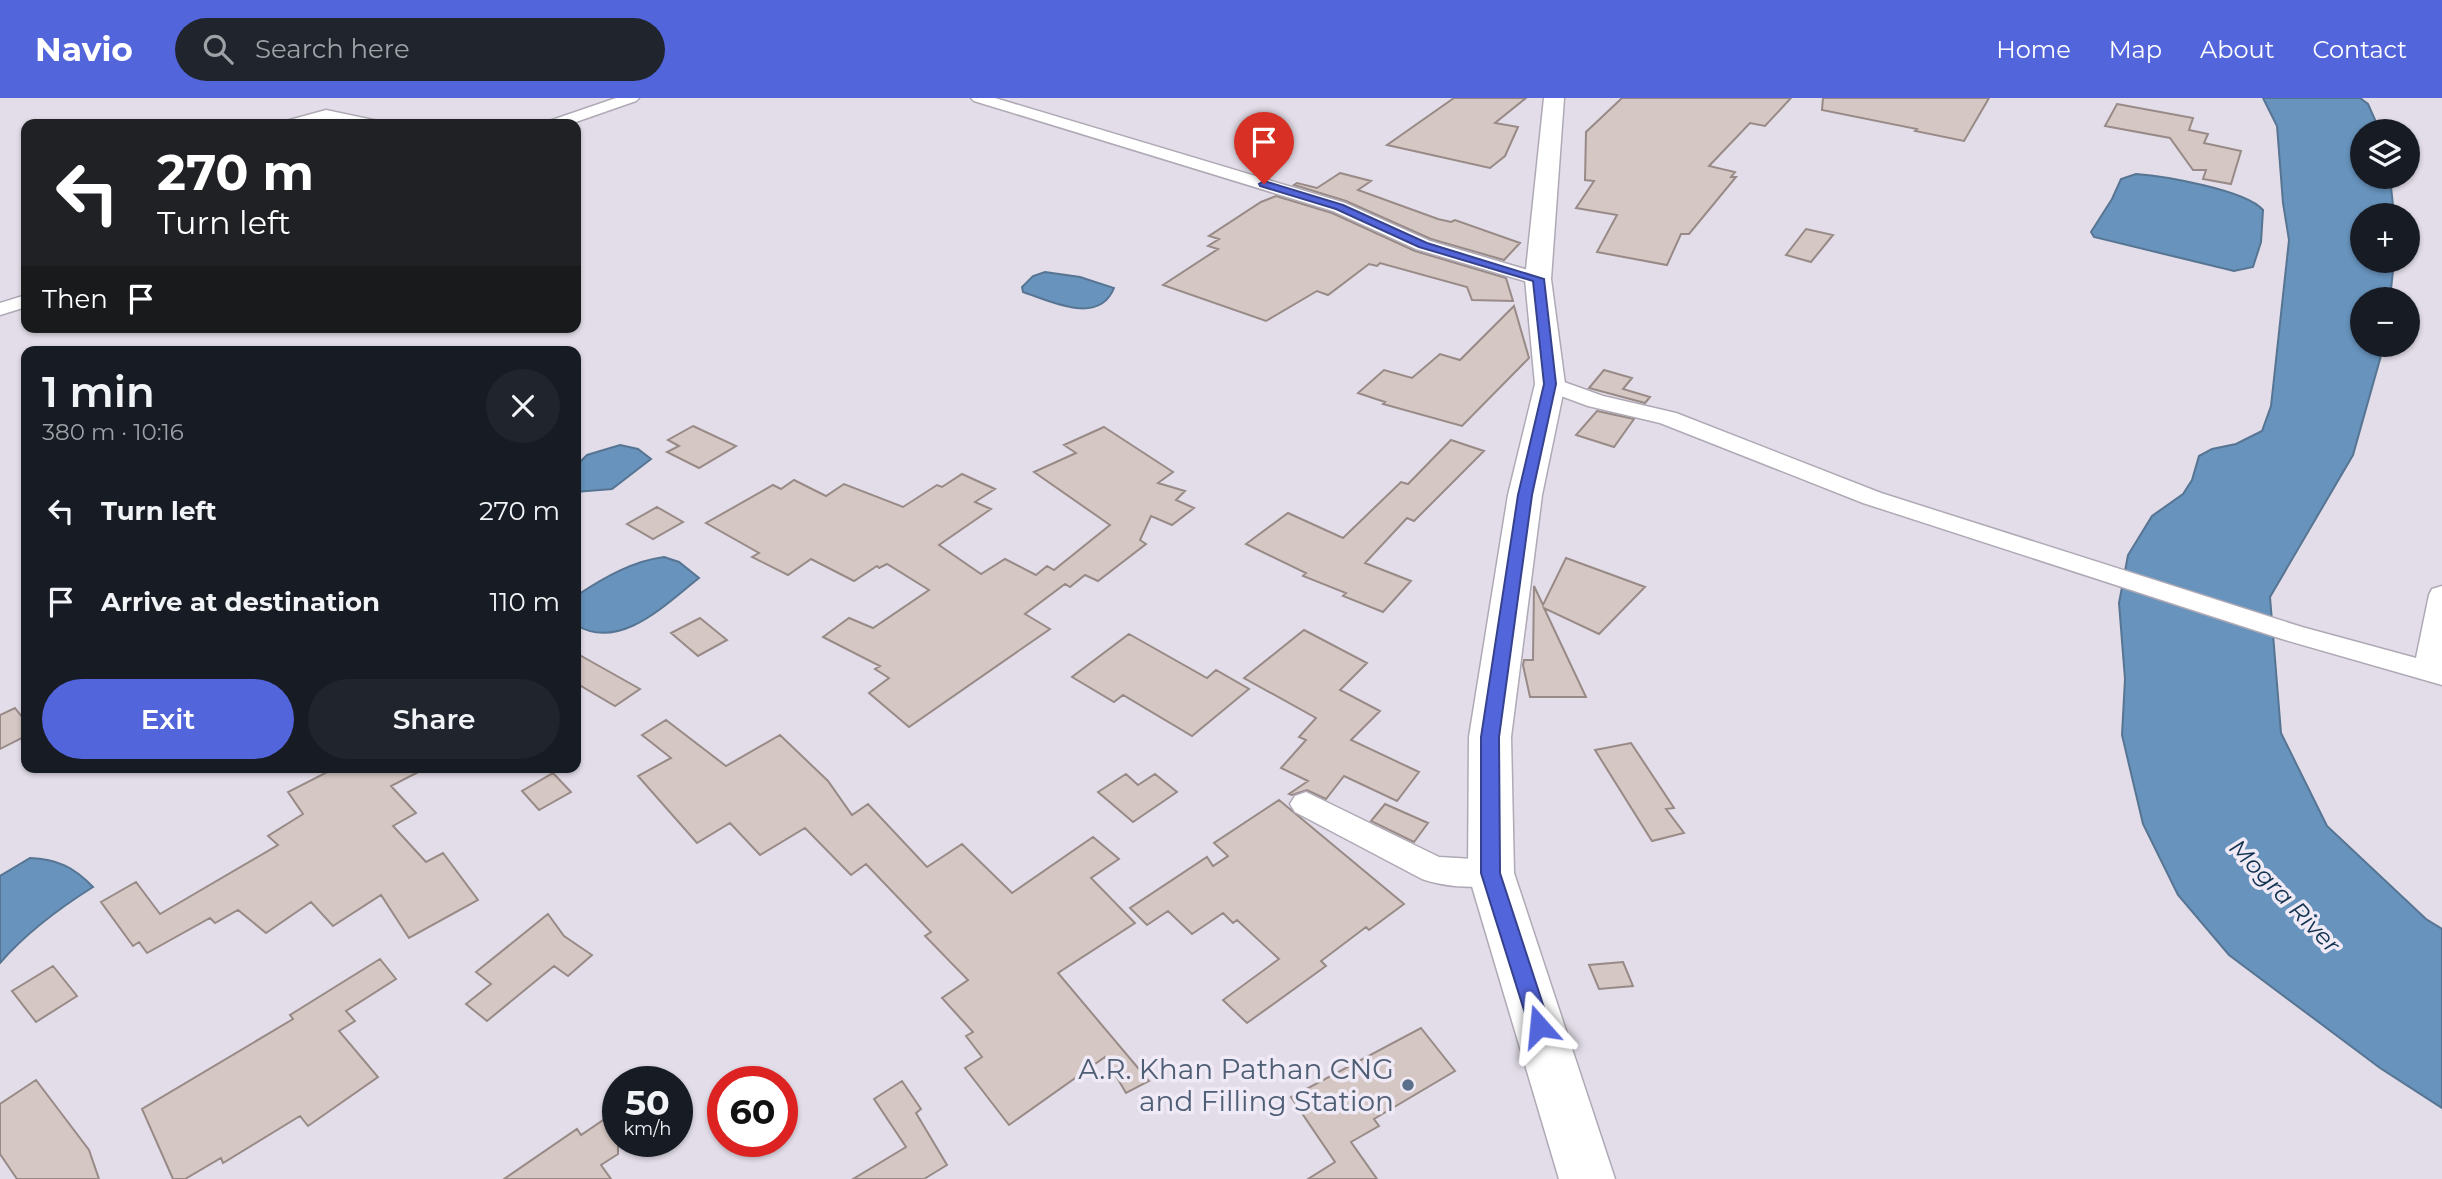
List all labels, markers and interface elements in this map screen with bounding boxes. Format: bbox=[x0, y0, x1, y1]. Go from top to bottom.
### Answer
search box bbox=[175, 18, 665, 81]
text: Navio bbox=[35, 29, 133, 69]
icon: search bbox=[199, 30, 237, 68]
text: Search here bbox=[255, 33, 410, 65]
text: Home bbox=[1996, 35, 2071, 64]
text: Map bbox=[2109, 35, 2162, 64]
text: About bbox=[2200, 35, 2274, 64]
text: Contact bbox=[2312, 35, 2407, 64]
pin bbox=[1234, 112, 1294, 184]
map controls bbox=[2350, 119, 2420, 357]
button: layers bbox=[2350, 119, 2420, 189]
icon: arrive bbox=[1245, 123, 1283, 161]
text: 270 m bbox=[157, 143, 314, 202]
icon: left bbox=[42, 147, 133, 238]
text: Turn left bbox=[157, 203, 291, 242]
button: + bbox=[2350, 203, 2420, 273]
icon: arrive bbox=[122, 280, 160, 318]
text: Then bbox=[42, 283, 108, 315]
button: − bbox=[2350, 287, 2420, 357]
text: 1 min bbox=[42, 366, 155, 418]
button: close bbox=[486, 369, 560, 443]
text: 380 m · 10:16 bbox=[42, 418, 184, 446]
icon: left bbox=[42, 492, 80, 530]
text: Turn left bbox=[101, 495, 217, 527]
text: 270 m bbox=[479, 495, 560, 527]
icon: arrive bbox=[42, 583, 80, 621]
text: Arrive at destination bbox=[101, 586, 380, 618]
text: 110 m bbox=[490, 586, 560, 618]
button: Exit bbox=[42, 679, 294, 759]
button: Share bbox=[308, 679, 560, 759]
water label: Mogra River bbox=[2224, 833, 2347, 960]
position arrow bbox=[1502, 989, 1576, 1063]
place label: A.R. Khan Pathan CNG and Filling Station bbox=[1078, 1052, 1394, 1118]
speed limit sign: 60 bbox=[707, 1066, 798, 1157]
marker: A.R. Khan Pathan CNG and Filling Station bbox=[1400, 1077, 1416, 1093]
text: 50 bbox=[625, 1081, 670, 1124]
text: km/h bbox=[623, 1118, 672, 1140]

